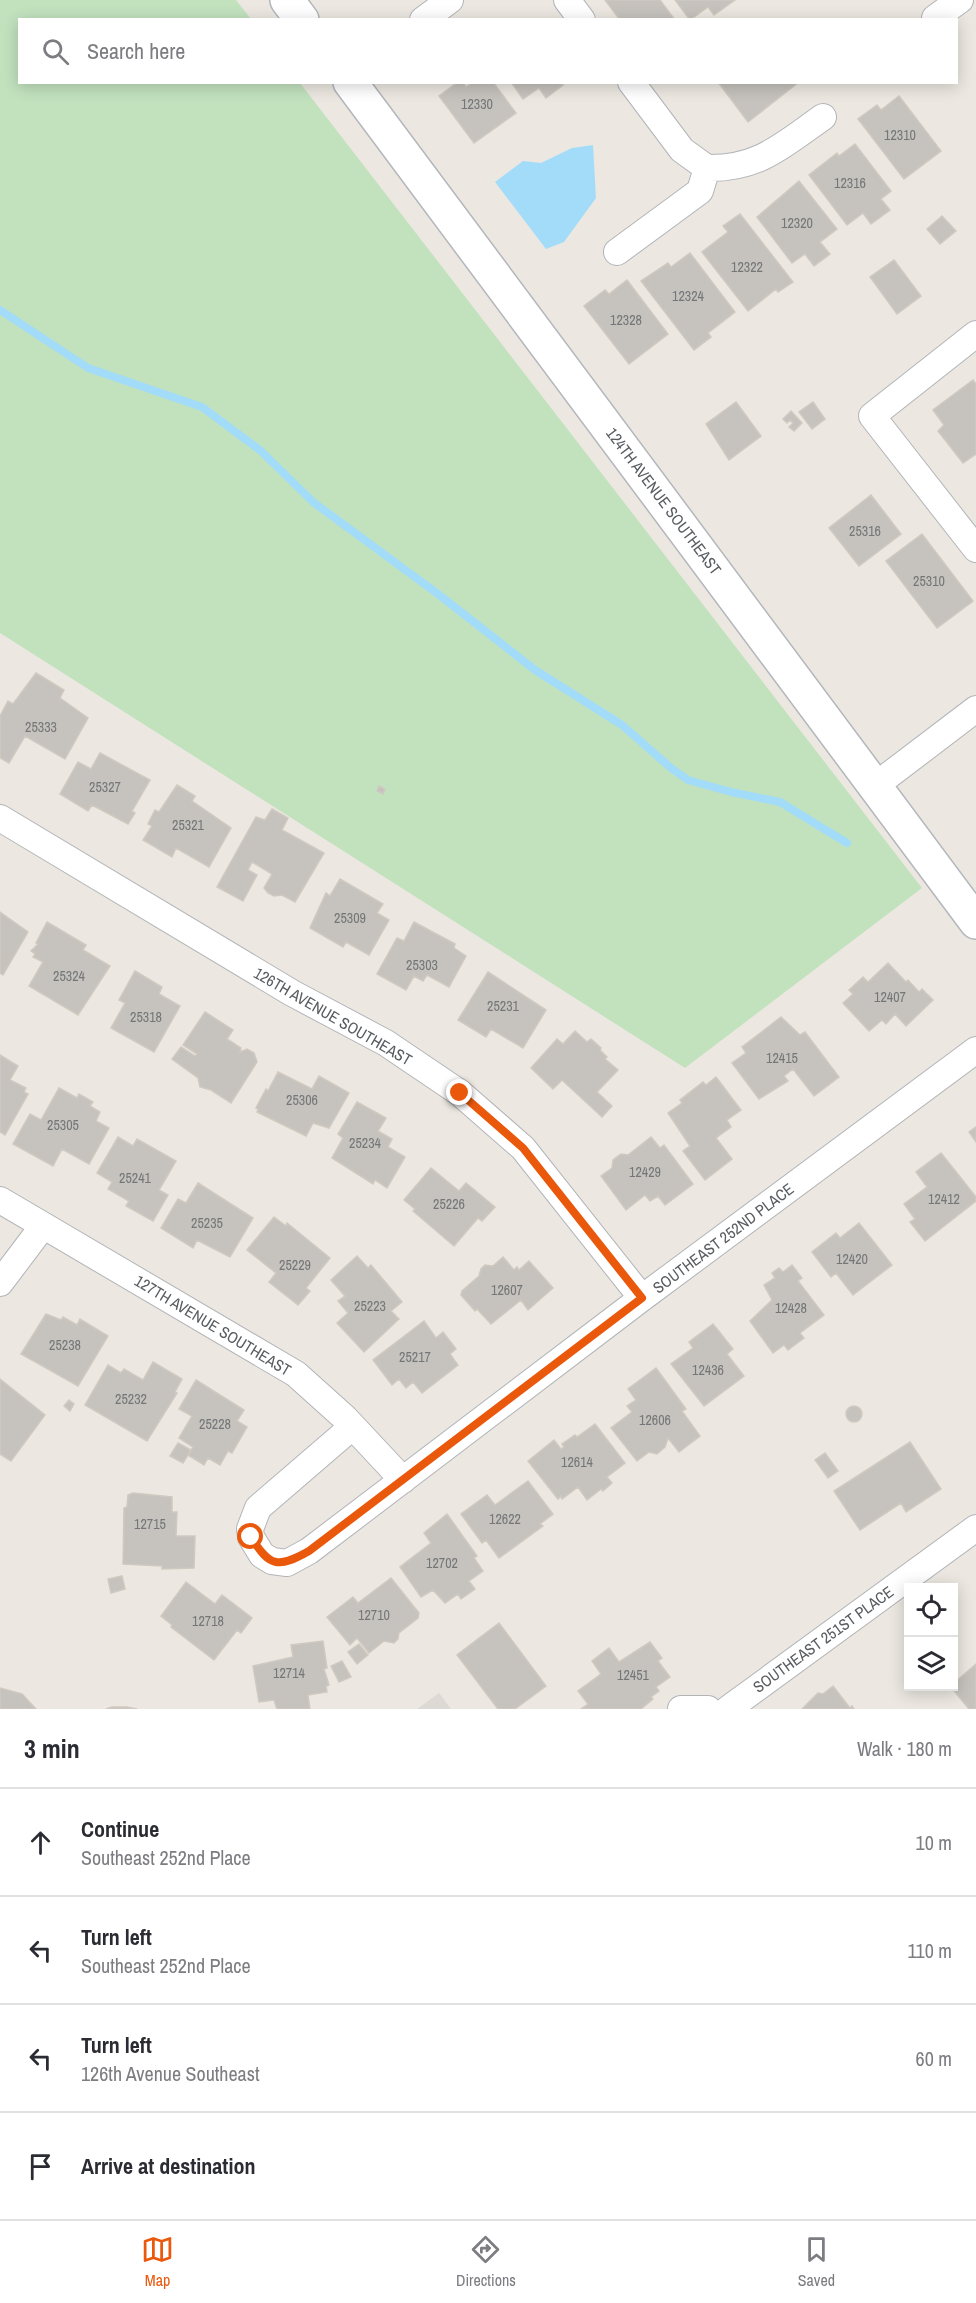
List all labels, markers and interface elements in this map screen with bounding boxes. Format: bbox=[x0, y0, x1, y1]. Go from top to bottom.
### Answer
search box bbox=[18, 18, 958, 84]
icon: search bbox=[39, 35, 72, 68]
text: Search here bbox=[87, 36, 185, 66]
house number: 12330 bbox=[461, 95, 493, 113]
house number: 12310 bbox=[884, 126, 916, 144]
house number: 12316 bbox=[834, 174, 866, 192]
house number: 12320 bbox=[781, 214, 813, 232]
house number: 12322 bbox=[731, 258, 763, 276]
house number: 12324 bbox=[672, 287, 705, 305]
house number: 12328 bbox=[610, 311, 642, 329]
street label: 124TH AVENUE SOUTHEAST bbox=[601, 423, 727, 579]
house number: 25316 bbox=[849, 522, 881, 540]
house number: 25310 bbox=[913, 572, 945, 590]
house number: 25333 bbox=[25, 718, 57, 736]
house number: 25327 bbox=[89, 778, 121, 796]
house number: 25321 bbox=[172, 816, 205, 834]
house number: 25309 bbox=[334, 909, 366, 927]
house number: 25303 bbox=[406, 956, 438, 974]
street label: 126TH AVENUE SOUTHEAST bbox=[250, 962, 416, 1070]
house number: 25324 bbox=[53, 967, 86, 985]
house number: 12407 bbox=[874, 988, 906, 1006]
house number: 25231 bbox=[487, 997, 520, 1015]
house number: 25318 bbox=[130, 1008, 162, 1026]
house number: 12415 bbox=[766, 1049, 798, 1067]
route end bbox=[446, 1079, 472, 1105]
house number: 25306 bbox=[286, 1091, 318, 1109]
house number: 25305 bbox=[47, 1116, 79, 1134]
house number: 25234 bbox=[349, 1134, 382, 1152]
house number: 12429 bbox=[629, 1163, 661, 1181]
house number: 25241 bbox=[119, 1169, 152, 1187]
street label: SOUTHEAST 252ND PLACE bbox=[648, 1178, 798, 1298]
house number: 12412 bbox=[928, 1190, 960, 1208]
house number: 25226 bbox=[433, 1195, 465, 1213]
house number: 25235 bbox=[191, 1214, 223, 1232]
house number: 12420 bbox=[836, 1250, 868, 1268]
house number: 25229 bbox=[279, 1256, 311, 1274]
street label: 127TH AVENUE SOUTHEAST bbox=[131, 1269, 295, 1381]
house number: 12607 bbox=[491, 1281, 523, 1299]
house number: 25223 bbox=[354, 1297, 386, 1315]
house number: 12428 bbox=[775, 1299, 807, 1317]
house number: 25238 bbox=[49, 1336, 81, 1354]
house number: 25217 bbox=[399, 1348, 431, 1366]
house number: 12436 bbox=[692, 1361, 724, 1379]
house number: 25232 bbox=[115, 1390, 147, 1408]
house number: 12606 bbox=[639, 1411, 671, 1429]
house number: 25228 bbox=[199, 1415, 231, 1433]
house number: 12614 bbox=[561, 1453, 594, 1471]
house number: 12622 bbox=[489, 1510, 521, 1528]
house number: 12715 bbox=[134, 1515, 166, 1533]
route start bbox=[237, 1523, 263, 1549]
house number: 12702 bbox=[426, 1554, 458, 1572]
street label: SOUTHEAST 251ST PLACE bbox=[748, 1581, 898, 1697]
map controls bbox=[904, 1583, 958, 1691]
button: locate bbox=[904, 1583, 958, 1637]
house number: 12710 bbox=[358, 1606, 390, 1624]
house number: 12718 bbox=[192, 1612, 224, 1630]
button: layers bbox=[904, 1637, 958, 1691]
house number: 12714 bbox=[273, 1664, 306, 1682]
house number: 12451 bbox=[617, 1666, 650, 1684]
text: 3 min bbox=[24, 1731, 80, 1766]
text: Walk · 180 m bbox=[857, 1735, 952, 1762]
text: Continue bbox=[81, 1814, 159, 1844]
icon: ahead bbox=[24, 1826, 57, 1859]
text: 10 m bbox=[916, 1829, 952, 1856]
text: Southeast 252nd Place bbox=[81, 1844, 251, 1871]
text: Turn left bbox=[81, 1922, 152, 1952]
icon: left bbox=[24, 1934, 57, 1967]
text: 110 m bbox=[908, 1937, 952, 1964]
text: Southeast 252nd Place bbox=[81, 1952, 251, 1979]
text: Turn left bbox=[81, 2030, 152, 2060]
icon: left bbox=[24, 2042, 57, 2075]
text: 60 m bbox=[916, 2045, 952, 2072]
text: 126th Avenue Southeast bbox=[81, 2060, 259, 2087]
icon: arrive bbox=[24, 2150, 57, 2183]
text: Arrive at destination bbox=[81, 2151, 255, 2181]
tab: Map bbox=[141, 2233, 174, 2291]
tab: Directions bbox=[456, 2233, 516, 2291]
tab: Saved bbox=[798, 2233, 835, 2291]

